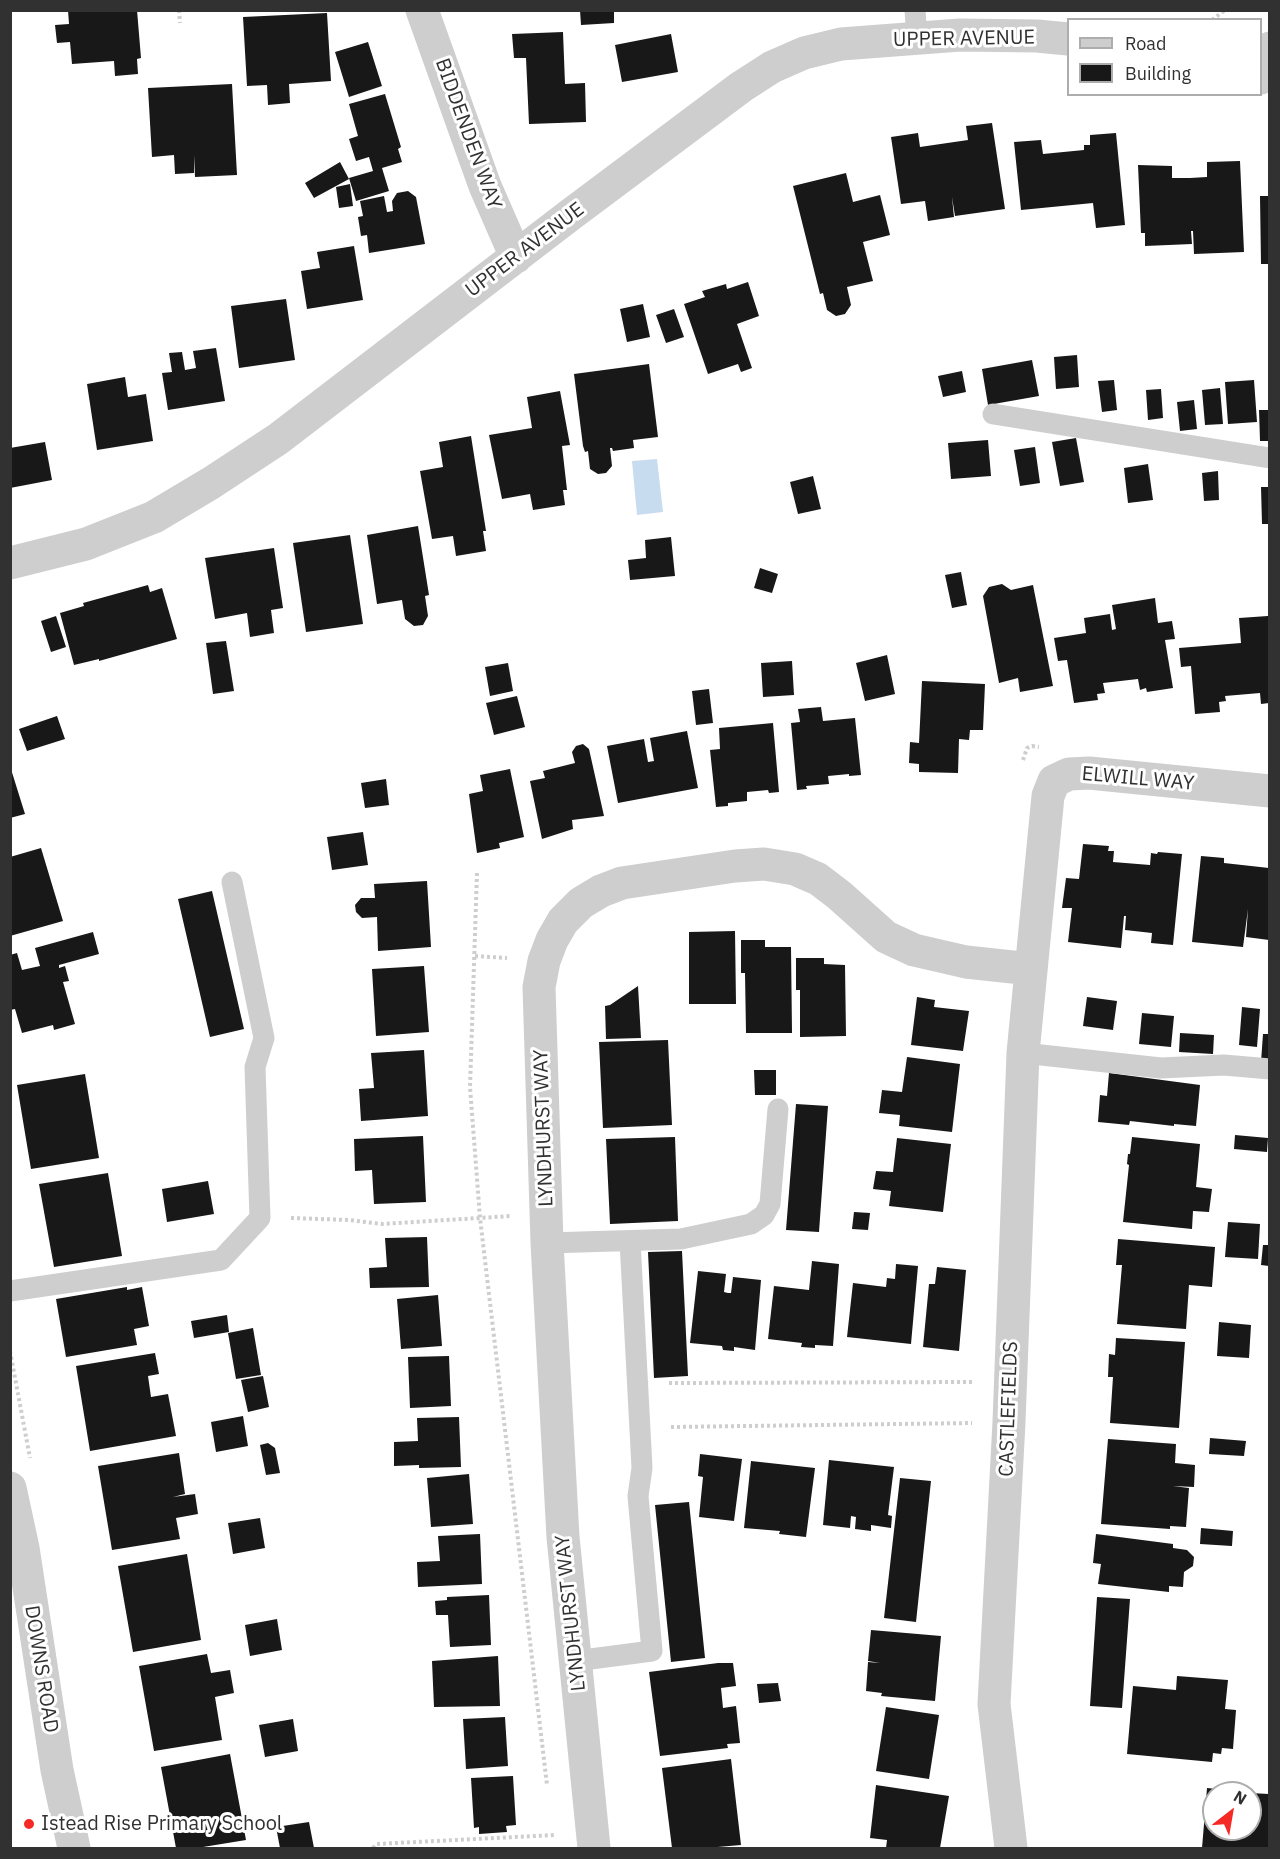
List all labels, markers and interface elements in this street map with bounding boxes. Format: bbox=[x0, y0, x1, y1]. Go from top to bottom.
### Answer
legend bbox=[1067, 18, 1262, 96]
street label: UPPER AVENUE bbox=[893, 26, 1035, 52]
text: Road bbox=[1125, 32, 1166, 55]
street label: BIDDENDEN WAY bbox=[430, 55, 506, 213]
text: Building bbox=[1125, 62, 1191, 85]
street label: UPPER AVENUE bbox=[461, 198, 589, 302]
street label: ELWILL WAY bbox=[1081, 762, 1195, 796]
street label: LYNDHURST WAY bbox=[529, 1049, 559, 1207]
street label: CASTLEFIELDS bbox=[995, 1341, 1023, 1477]
street label: LYNDHURST WAY bbox=[551, 1534, 591, 1692]
street label: DOWNS ROAD bbox=[19, 1604, 63, 1734]
north arrow bbox=[1202, 1781, 1262, 1841]
text: N bbox=[1230, 1786, 1250, 1809]
place label: Istead Rise Primary School bbox=[41, 1812, 282, 1836]
marker: Istead Rise Primary School bbox=[22, 1817, 36, 1831]

